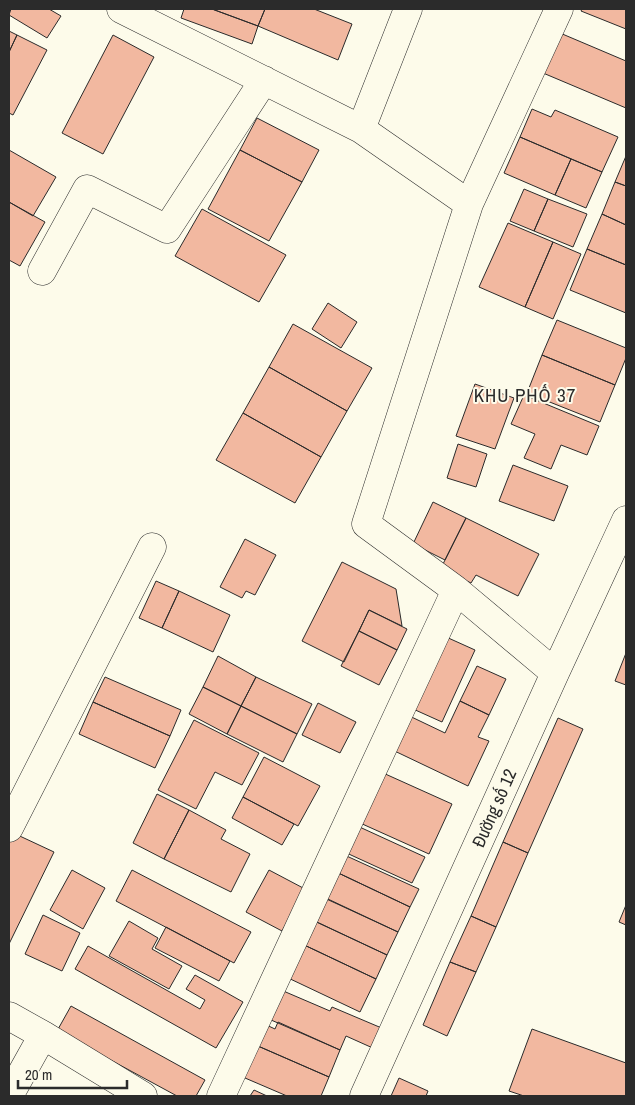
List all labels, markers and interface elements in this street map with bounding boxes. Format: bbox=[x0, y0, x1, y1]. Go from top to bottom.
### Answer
district label: KHU PHỐ 37 bbox=[474, 382, 576, 408]
street label: Đường số 12 bbox=[466, 765, 522, 851]
scale bar bbox=[18, 1058, 126, 1090]
text: 20 m bbox=[25, 1064, 52, 1085]

